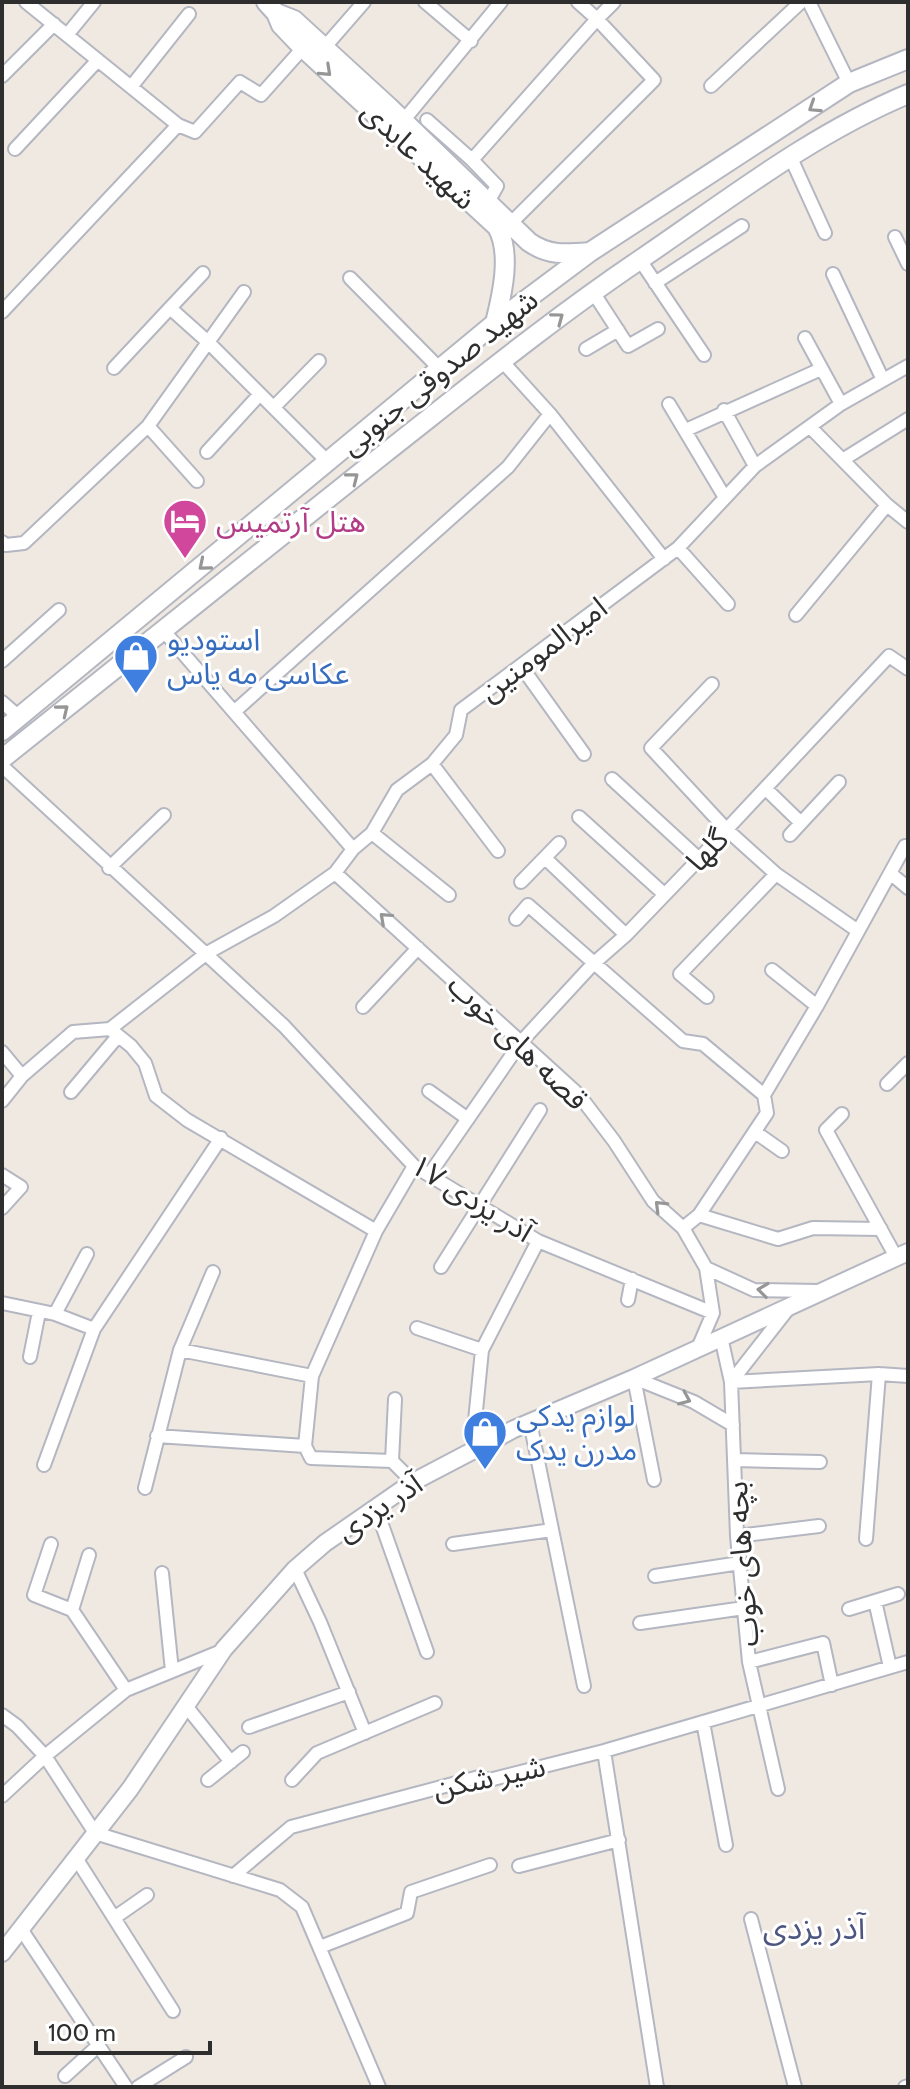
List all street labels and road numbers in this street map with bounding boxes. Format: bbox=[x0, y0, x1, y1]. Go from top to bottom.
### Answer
street label: شهید عابدی bbox=[354, 93, 484, 217]
street label: شهید صدوقی جنوبی bbox=[333, 281, 545, 463]
street label: امیرالمومنین bbox=[472, 589, 614, 709]
street label: گلها bbox=[678, 820, 736, 879]
street label: قصه های خوب bbox=[440, 966, 596, 1118]
street label: آذر یزدی ۱۷ bbox=[404, 1146, 541, 1251]
street label: آذر یزدی bbox=[329, 1464, 430, 1549]
street label: بچه های خوب bbox=[718, 1480, 767, 1648]
street label: شیر شکن bbox=[429, 1747, 549, 1807]

